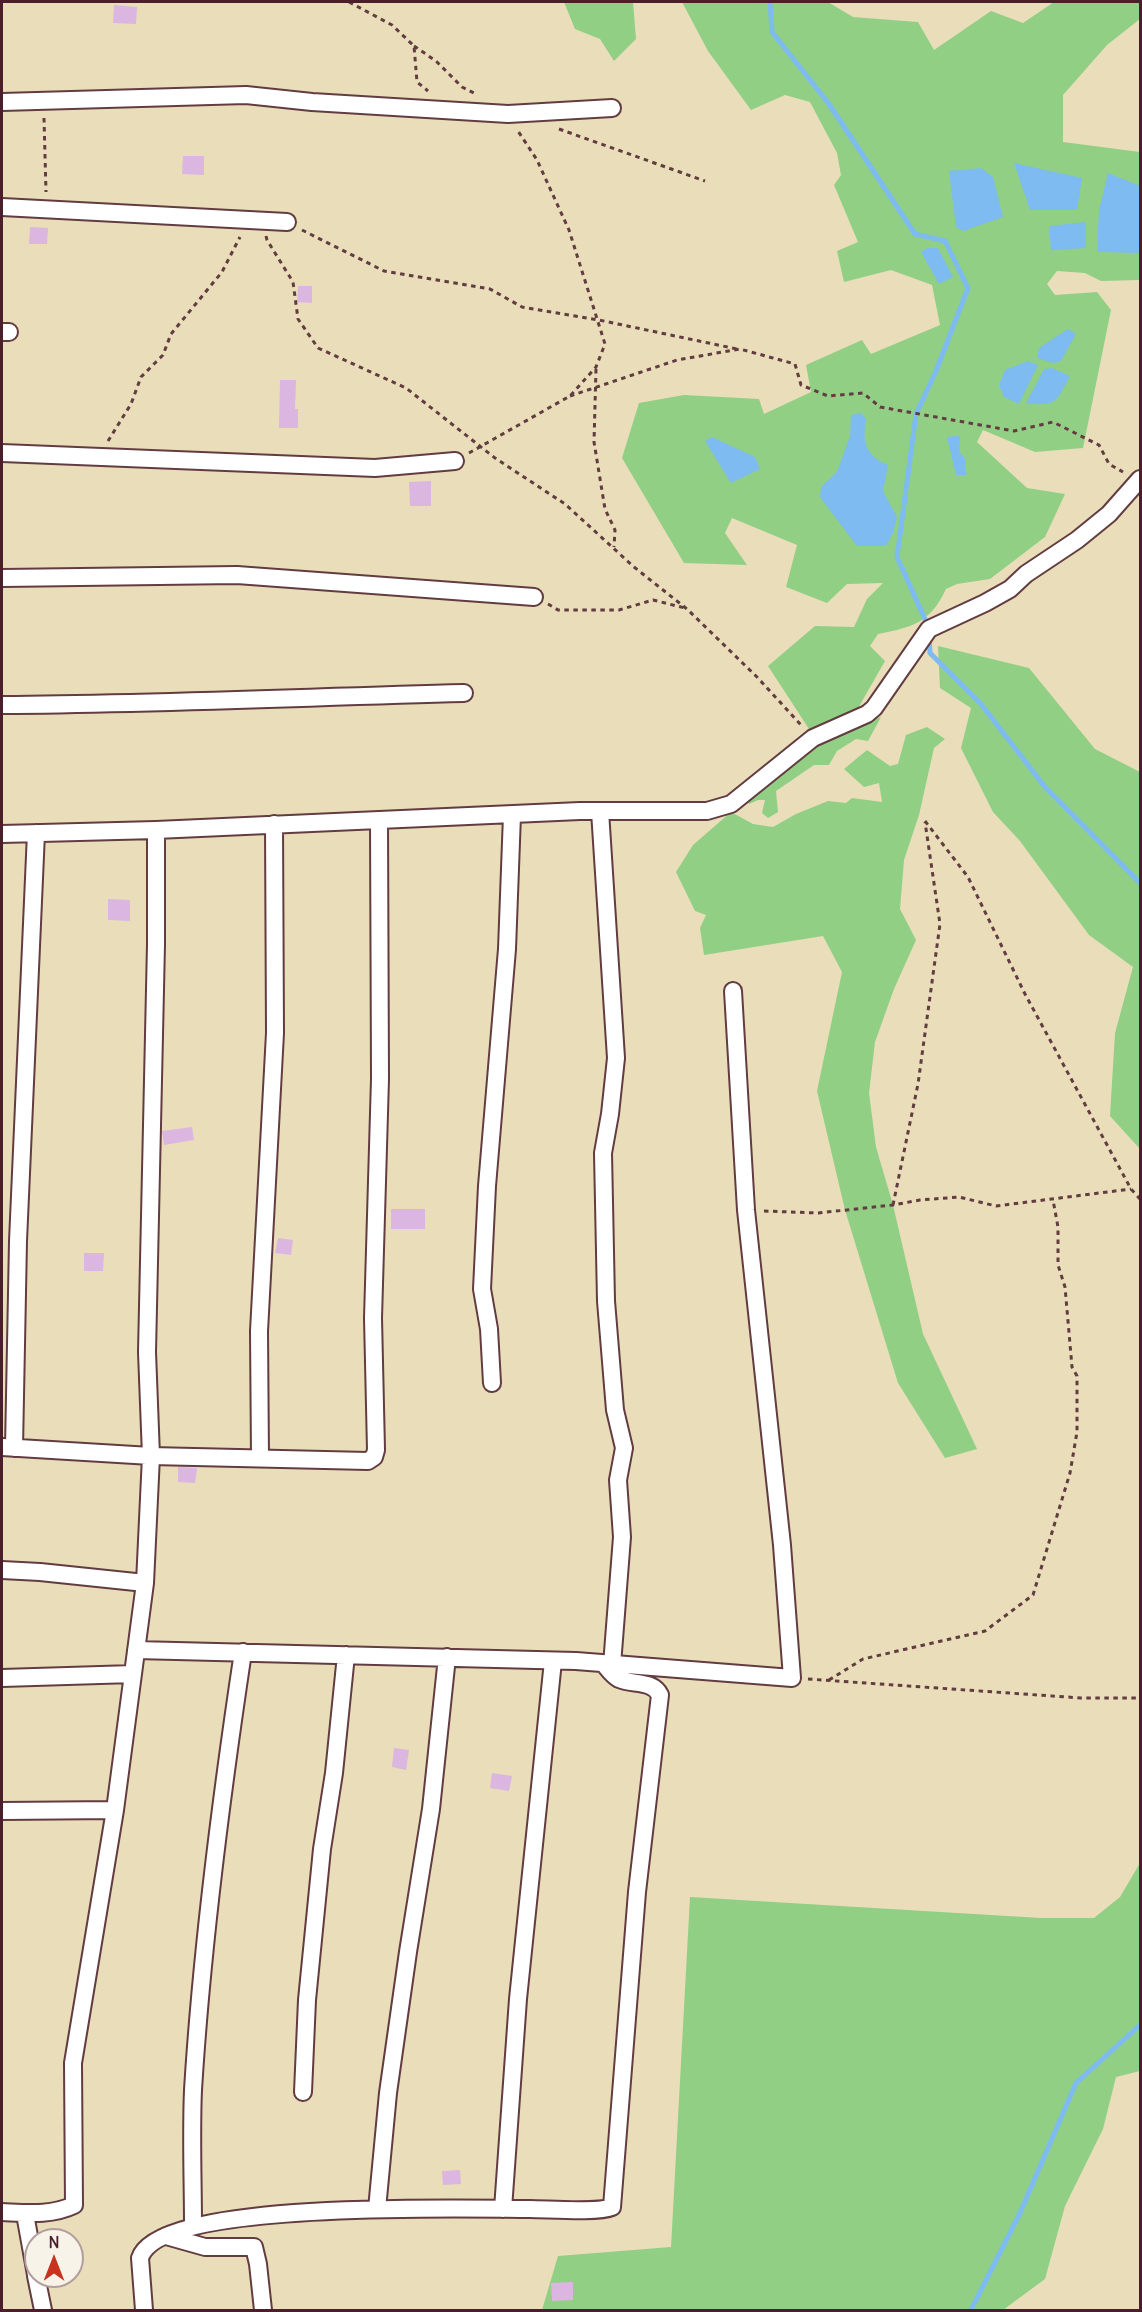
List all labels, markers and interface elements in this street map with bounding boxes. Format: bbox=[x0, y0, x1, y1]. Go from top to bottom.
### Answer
north arrow bbox=[24, 2228, 84, 2288]
text: N bbox=[48, 2232, 60, 2252]

